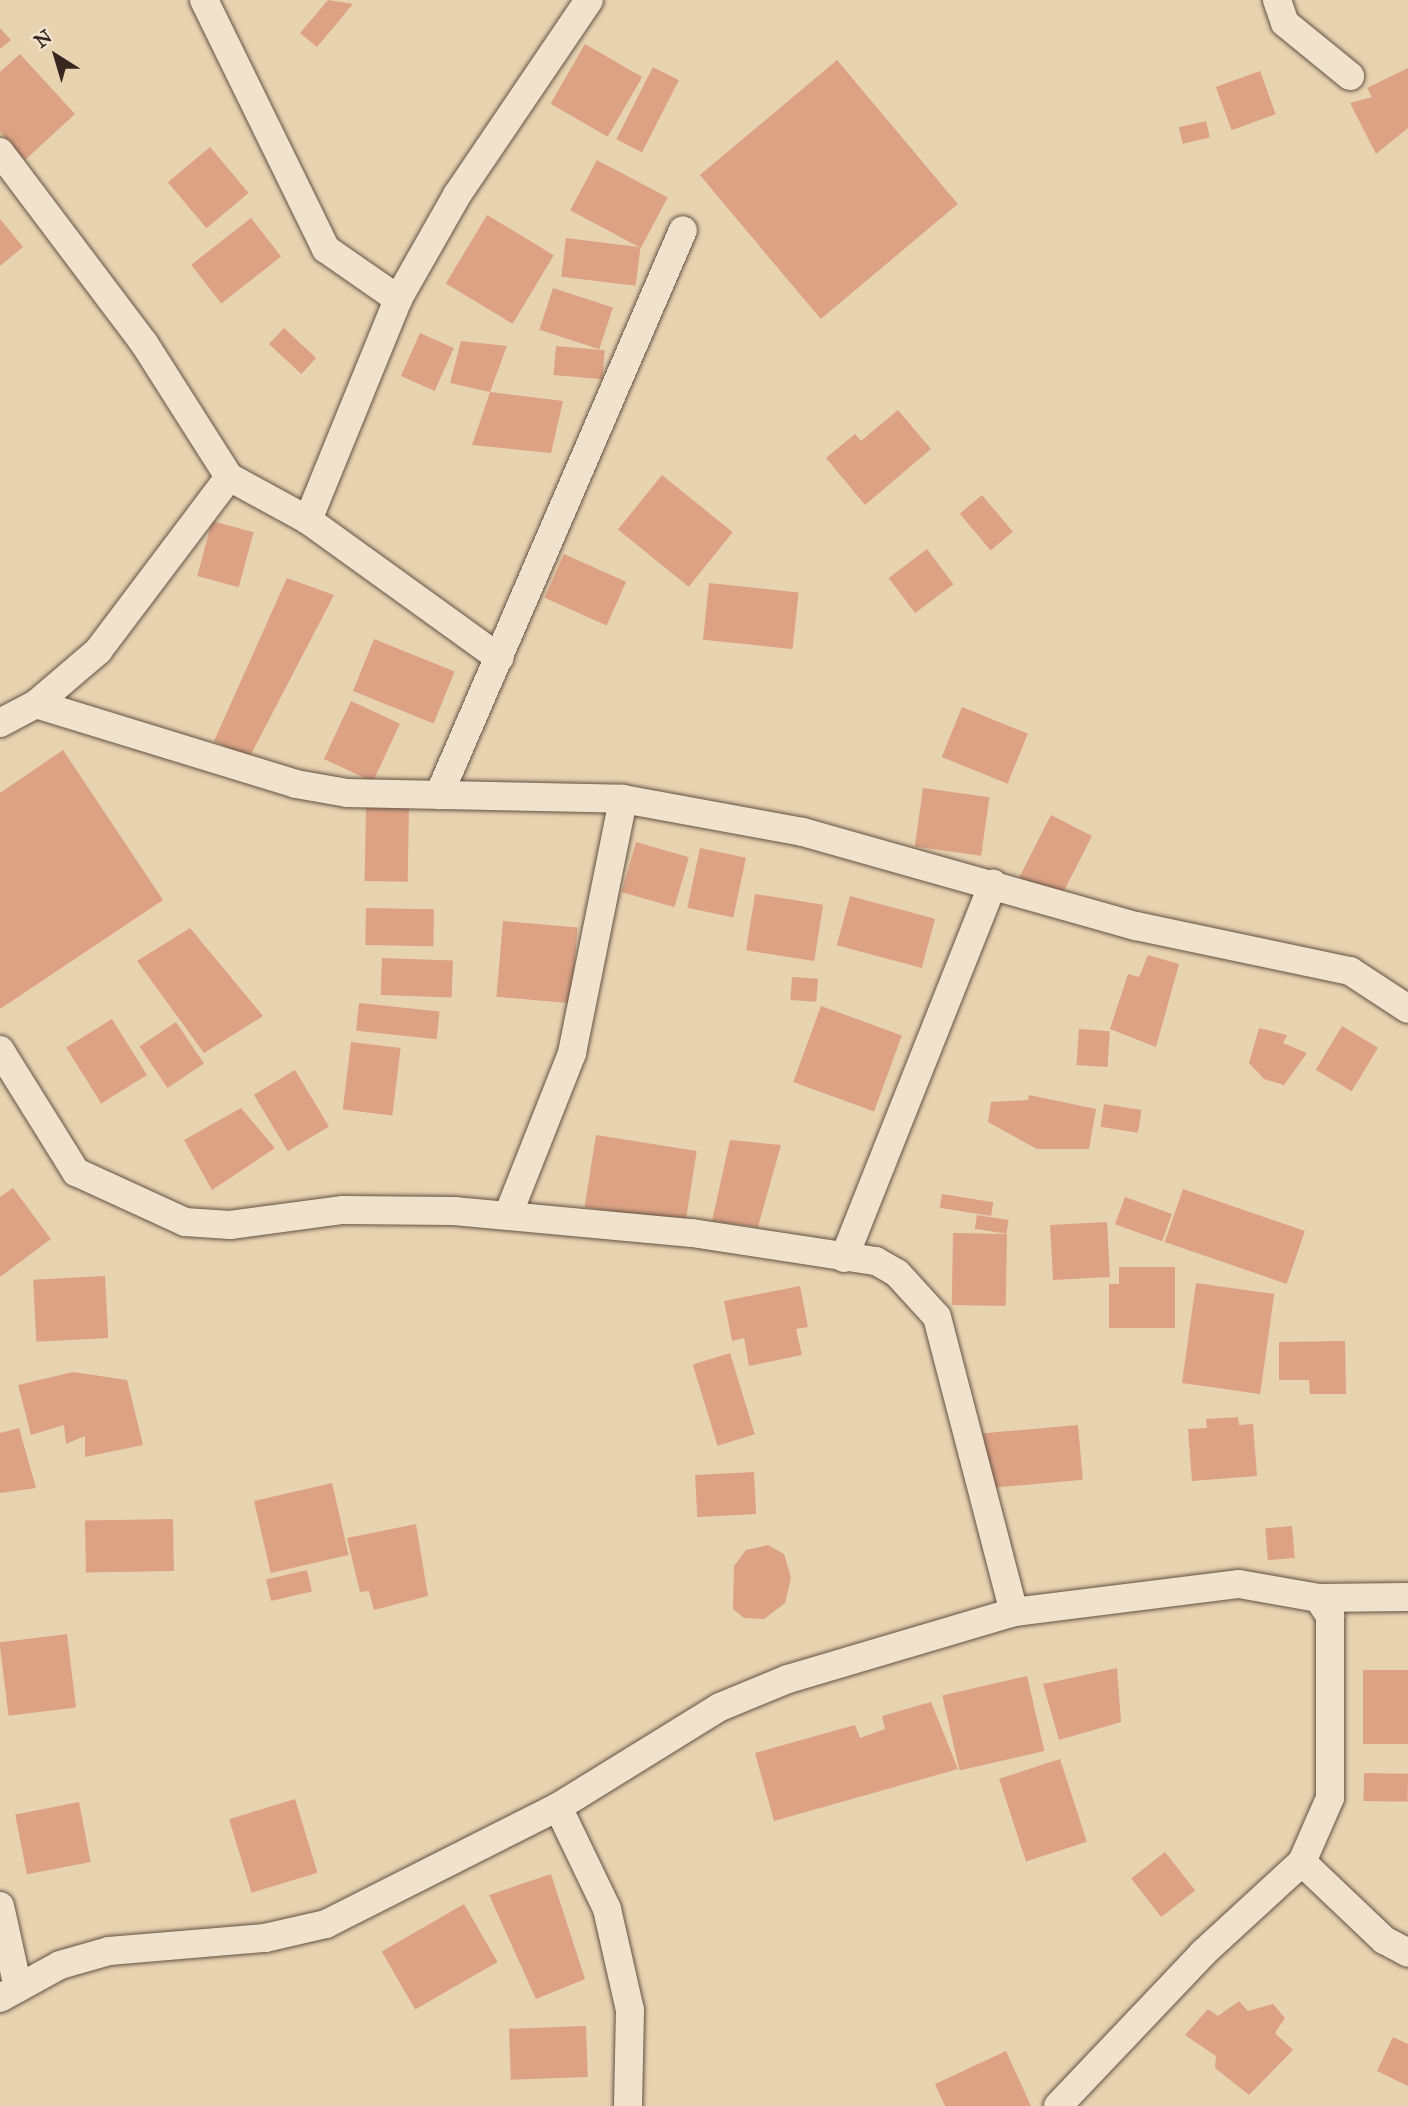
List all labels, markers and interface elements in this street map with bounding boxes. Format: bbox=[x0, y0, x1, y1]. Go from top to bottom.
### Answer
north arrow bbox=[21, 21, 91, 91]
text: N bbox=[30, 25, 56, 53]

